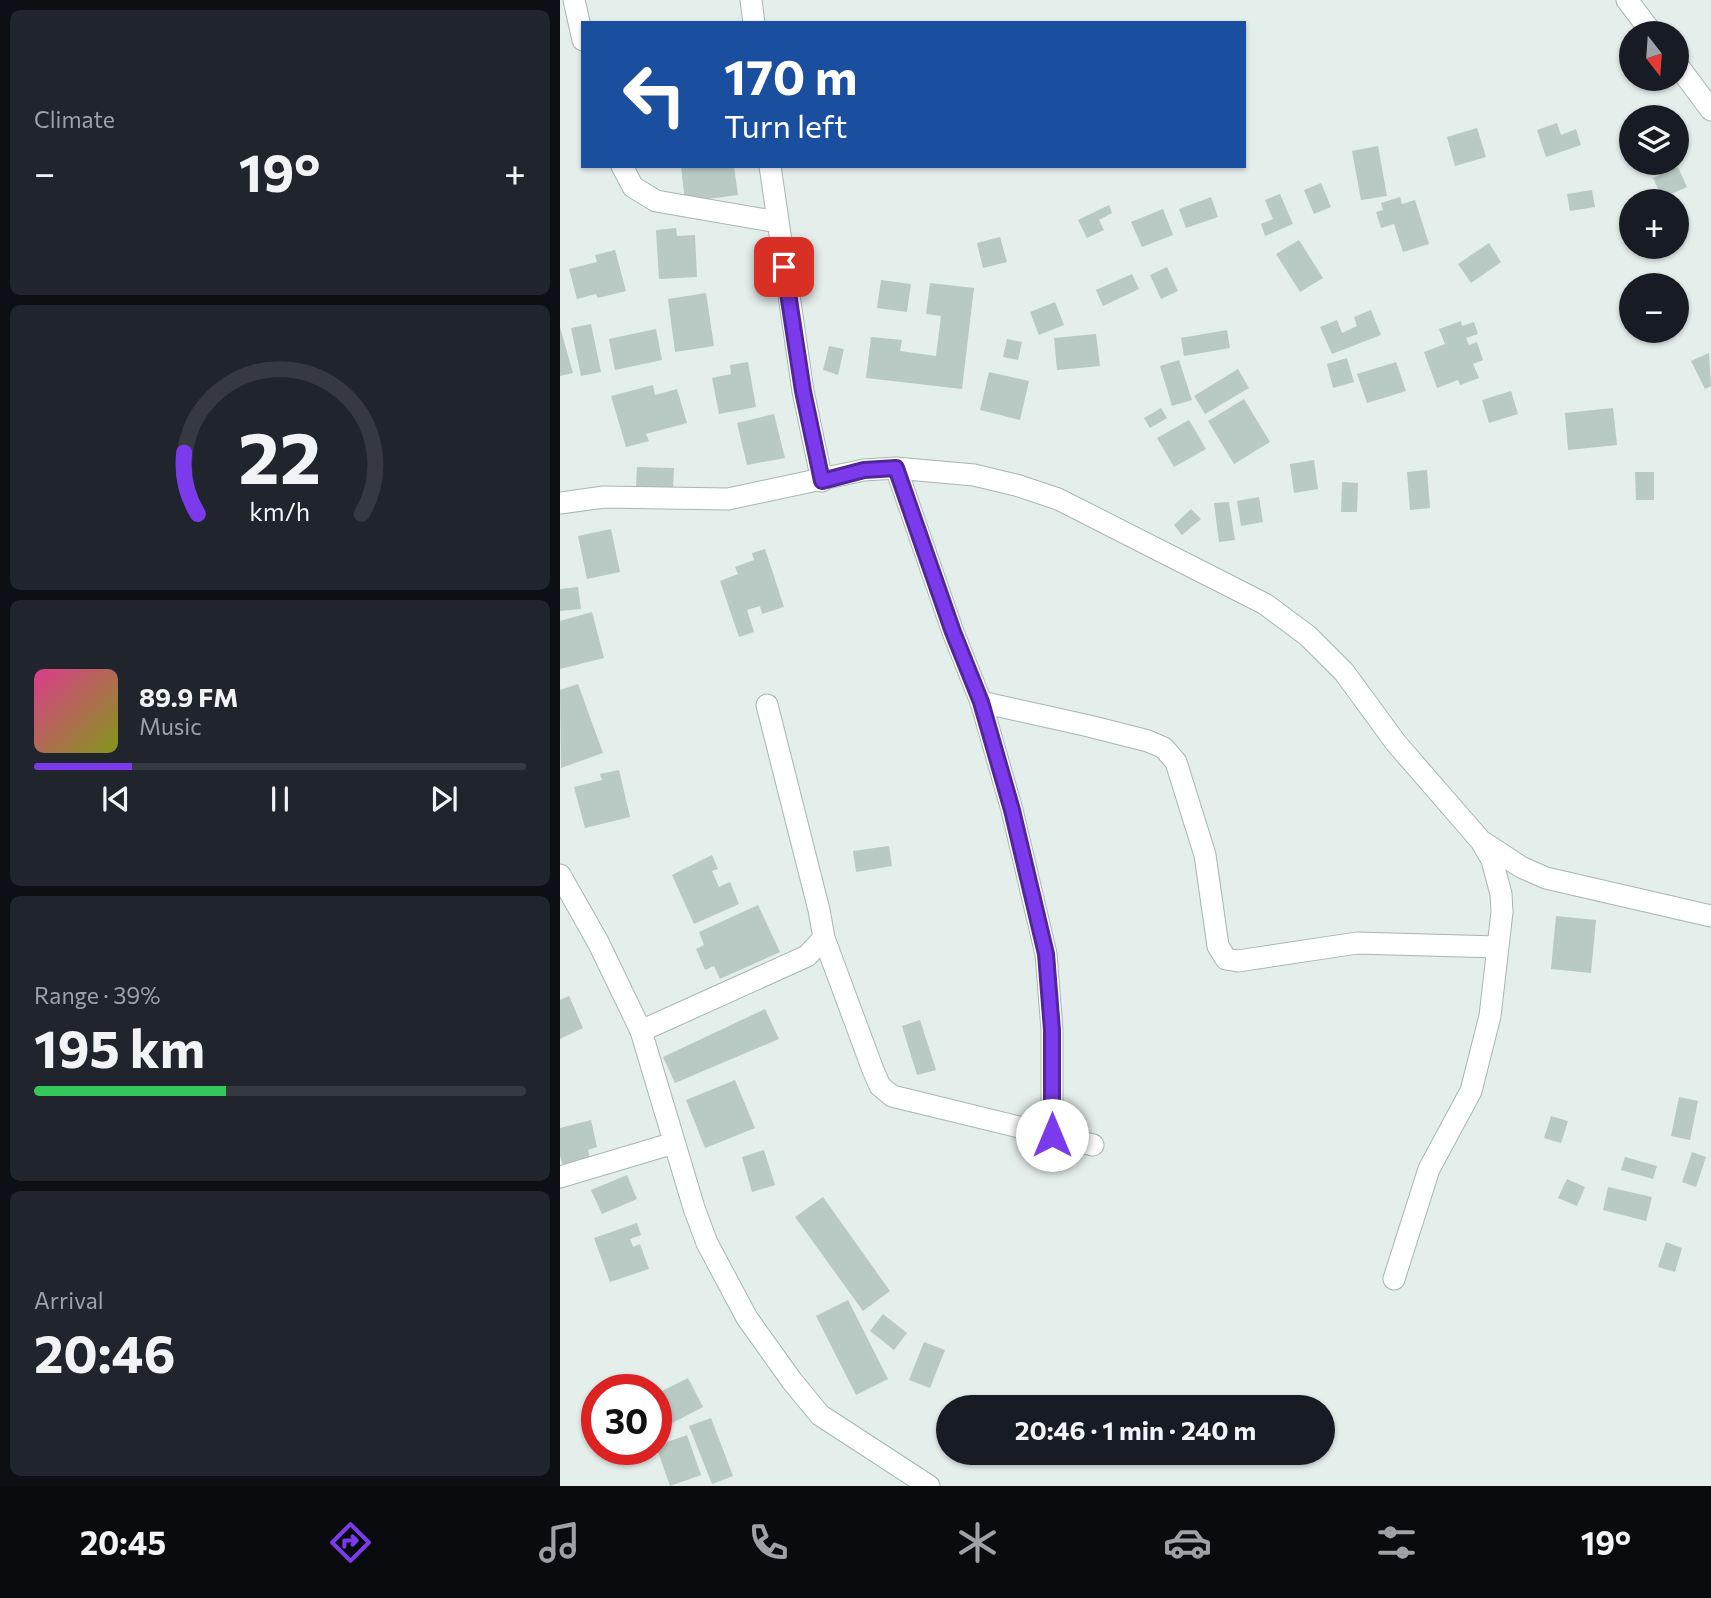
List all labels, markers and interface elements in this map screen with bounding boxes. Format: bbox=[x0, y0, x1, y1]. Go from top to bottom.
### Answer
north arrow bbox=[1619, 21, 1689, 91]
map controls bbox=[1619, 21, 1689, 343]
text: 170 m bbox=[724, 45, 857, 105]
icon: left bbox=[609, 49, 700, 140]
text: Climate bbox=[34, 105, 115, 133]
text: Turn left bbox=[724, 105, 848, 145]
button: layers bbox=[1619, 105, 1689, 175]
text: 19° bbox=[239, 139, 320, 203]
text: − bbox=[34, 148, 56, 195]
text: + bbox=[504, 148, 526, 195]
button: + bbox=[1619, 189, 1689, 259]
pin bbox=[754, 237, 814, 297]
icon: arrive bbox=[765, 248, 803, 286]
button: − bbox=[1619, 273, 1689, 343]
text: 22 bbox=[239, 410, 321, 499]
text: km/h bbox=[250, 496, 310, 526]
text: 89.9 FM bbox=[139, 681, 238, 712]
text: Music bbox=[139, 712, 202, 740]
icon: previous bbox=[97, 780, 135, 818]
icon: pause bbox=[261, 780, 299, 818]
icon: next bbox=[425, 780, 463, 818]
text: Range · 39% bbox=[34, 981, 161, 1009]
text: 195 km bbox=[34, 1015, 205, 1079]
position arrow bbox=[1015, 1098, 1089, 1172]
text: Arrival bbox=[34, 1286, 104, 1314]
text: 20:46 bbox=[34, 1320, 176, 1384]
speed limit sign: 30 bbox=[581, 1374, 672, 1465]
text: 20:46 · 1 min · 240 m bbox=[1015, 1414, 1256, 1445]
icon: directions bbox=[326, 1518, 375, 1567]
icon: music bbox=[535, 1518, 584, 1567]
icon: phone bbox=[744, 1518, 793, 1567]
icon: climate bbox=[953, 1518, 1002, 1567]
icon: car bbox=[1163, 1518, 1212, 1567]
icon: filters bbox=[1372, 1518, 1421, 1567]
text: 20:45 bbox=[80, 1522, 166, 1562]
text: 19° bbox=[1581, 1522, 1631, 1562]

